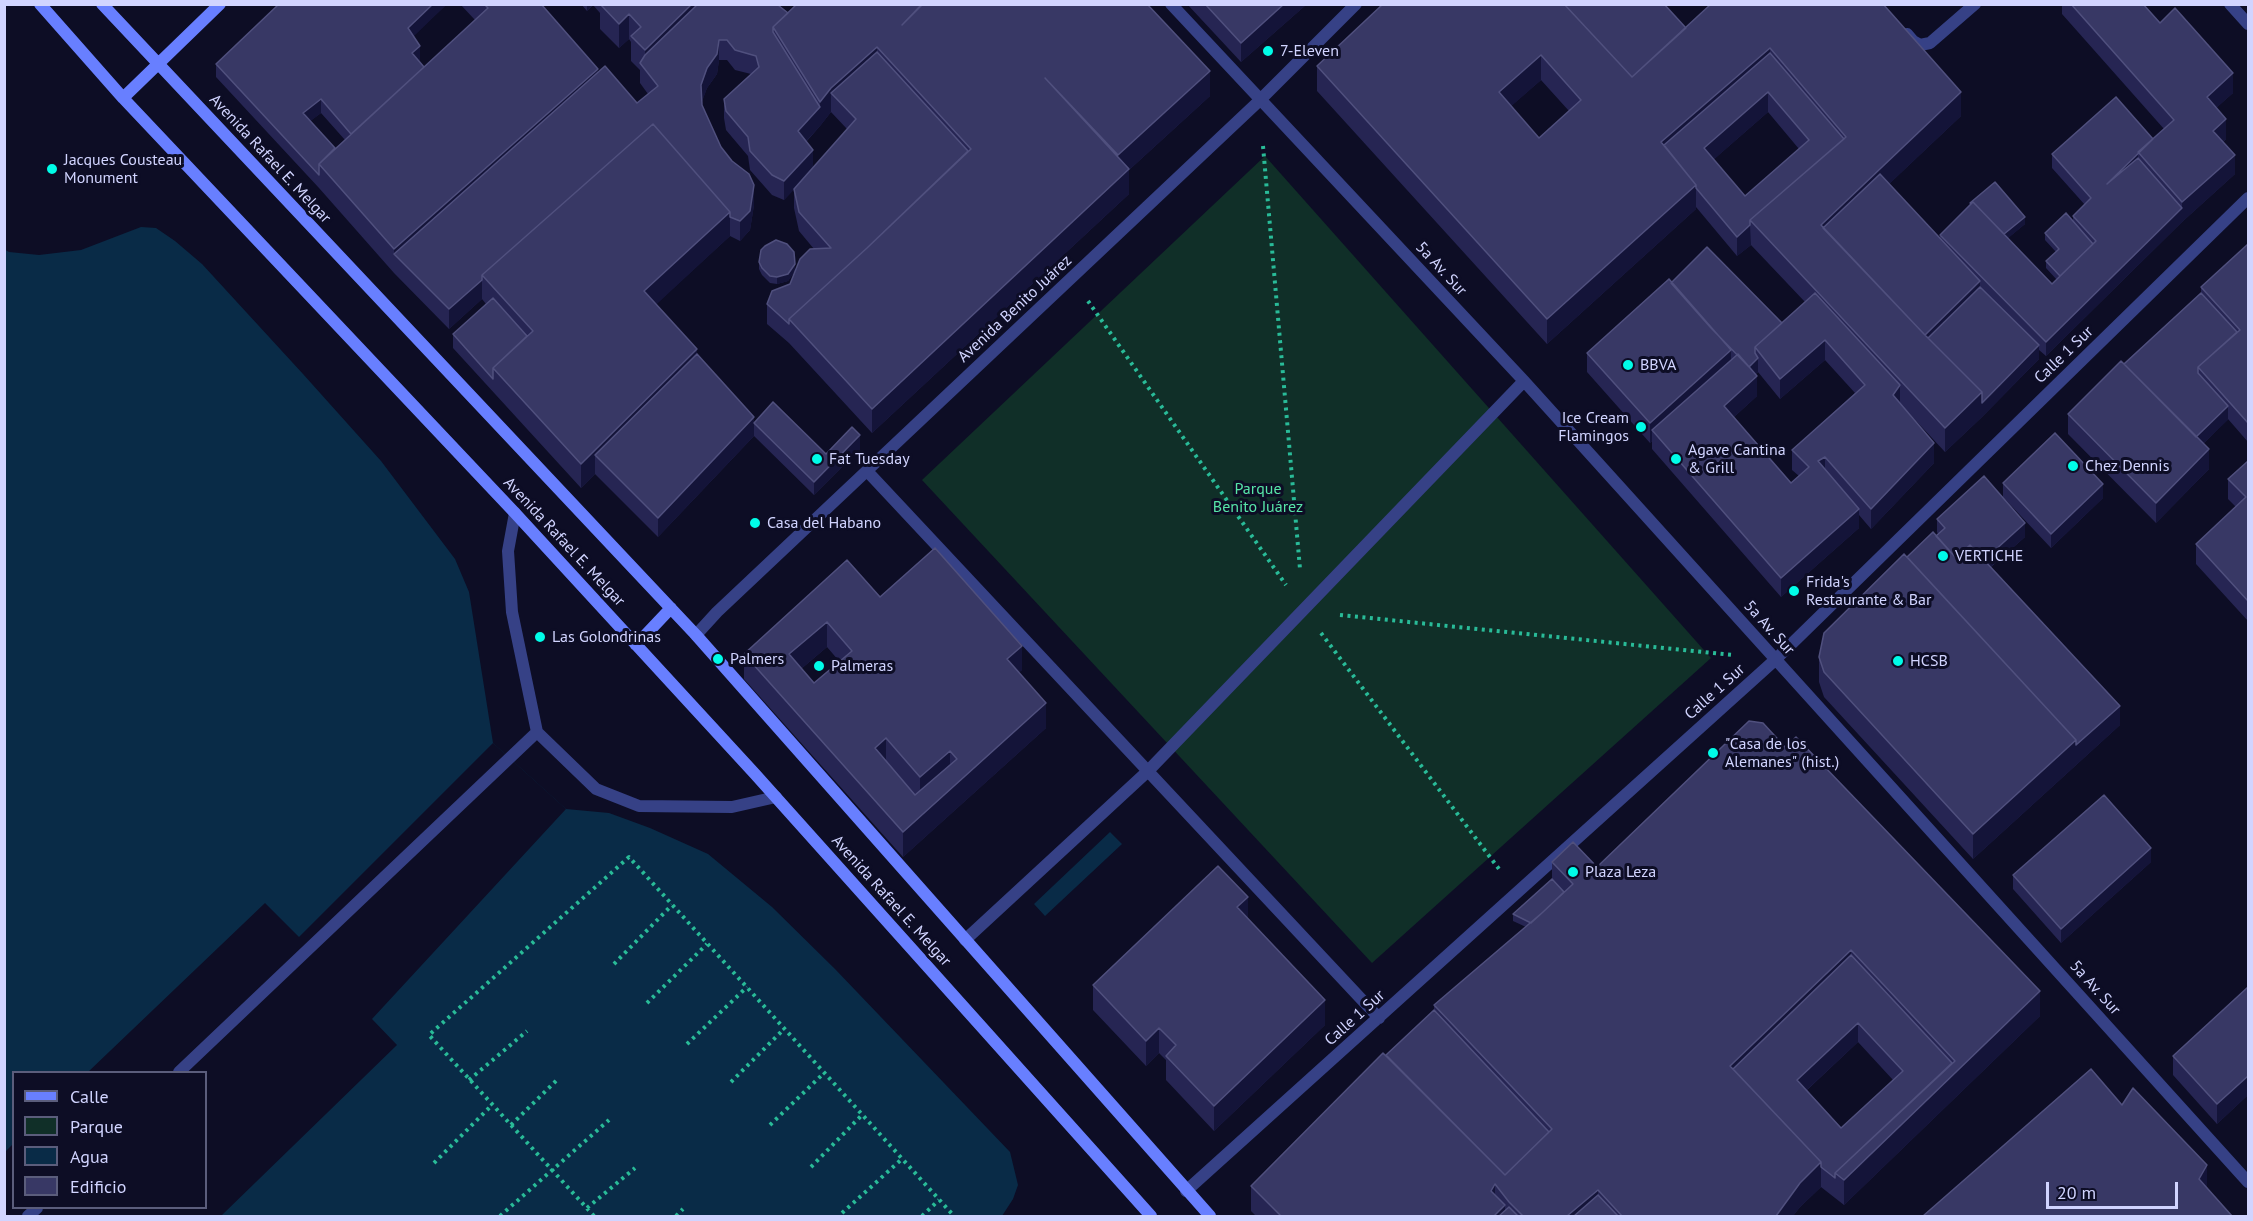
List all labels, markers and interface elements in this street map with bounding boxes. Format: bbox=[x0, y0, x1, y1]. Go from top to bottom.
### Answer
place label: 7-Eleven bbox=[1280, 41, 1339, 61]
marker: 7-Eleven bbox=[1261, 44, 1275, 58]
street label: Avenida Rafael E. Melgar bbox=[205, 90, 335, 228]
place label: Jacques Cousteau Monument bbox=[64, 150, 182, 188]
marker: Jacques Cousteau Monument bbox=[45, 162, 59, 176]
street label: 5a Av. Sur bbox=[1411, 238, 1471, 300]
street label: Avenida Benito Juárez bbox=[954, 251, 1076, 367]
street label: Calle 1 Sur bbox=[2031, 322, 2097, 388]
place label: BBVA bbox=[1640, 355, 1676, 375]
marker: BBVA bbox=[1621, 358, 1635, 372]
place label: Ice Cream Flamingos bbox=[1558, 408, 1629, 446]
marker: Ice Cream Flamingos bbox=[1634, 420, 1648, 434]
place label: Agave Cantina & Grill bbox=[1688, 440, 1786, 478]
place label: Fat Tuesday bbox=[829, 449, 910, 469]
marker: Fat Tuesday bbox=[810, 452, 824, 466]
marker: Agave Cantina & Grill bbox=[1669, 452, 1683, 466]
place label: Chez Dennis bbox=[2085, 456, 2169, 476]
marker: Chez Dennis bbox=[2066, 459, 2080, 473]
street label: Avenida Rafael E. Melgar bbox=[499, 473, 629, 611]
park label: Parque Benito Juárez bbox=[1213, 479, 1303, 517]
place label: Casa del Habano bbox=[767, 513, 881, 533]
marker: Casa del Habano bbox=[748, 516, 762, 530]
place label: VERTICHE bbox=[1955, 546, 2023, 566]
marker: VERTICHE bbox=[1936, 549, 1950, 563]
place label: Frida's Restaurante & Bar bbox=[1806, 572, 1931, 610]
marker: Frida's Restaurante & Bar bbox=[1787, 584, 1801, 598]
street label: 5a Av. Sur bbox=[1740, 597, 1798, 659]
place label: Las Golondrinas bbox=[552, 627, 661, 647]
marker: Las Golondrinas bbox=[533, 630, 547, 644]
place label: Palmers bbox=[730, 649, 784, 669]
place label: HCSB bbox=[1910, 651, 1948, 671]
marker: Palmers bbox=[711, 652, 725, 666]
marker: HCSB bbox=[1891, 654, 1905, 668]
place label: Palmeras bbox=[831, 656, 893, 676]
marker: Palmeras bbox=[812, 659, 826, 673]
street label: Calle 1 Sur bbox=[1681, 660, 1749, 724]
place label: "Casa de los Alemanes" (hist.) bbox=[1725, 734, 1839, 772]
marker: "Casa de los Alemanes" (hist.) bbox=[1706, 746, 1720, 760]
street label: Avenida Rafael E. Melgar bbox=[827, 832, 955, 970]
place label: Plaza Leza bbox=[1585, 862, 1656, 882]
marker: Plaza Leza bbox=[1566, 865, 1580, 879]
street label: 5a Av. Sur bbox=[2066, 957, 2124, 1019]
street label: Calle 1 Sur bbox=[1321, 986, 1389, 1050]
legend bbox=[12, 1071, 207, 1209]
text: Calle bbox=[70, 1085, 109, 1108]
text: Parque bbox=[70, 1115, 123, 1138]
text: Agua bbox=[70, 1145, 109, 1168]
scale bar bbox=[2049, 1170, 2181, 1208]
text: Edificio bbox=[70, 1175, 126, 1198]
text: 20 m bbox=[2057, 1181, 2096, 1204]

